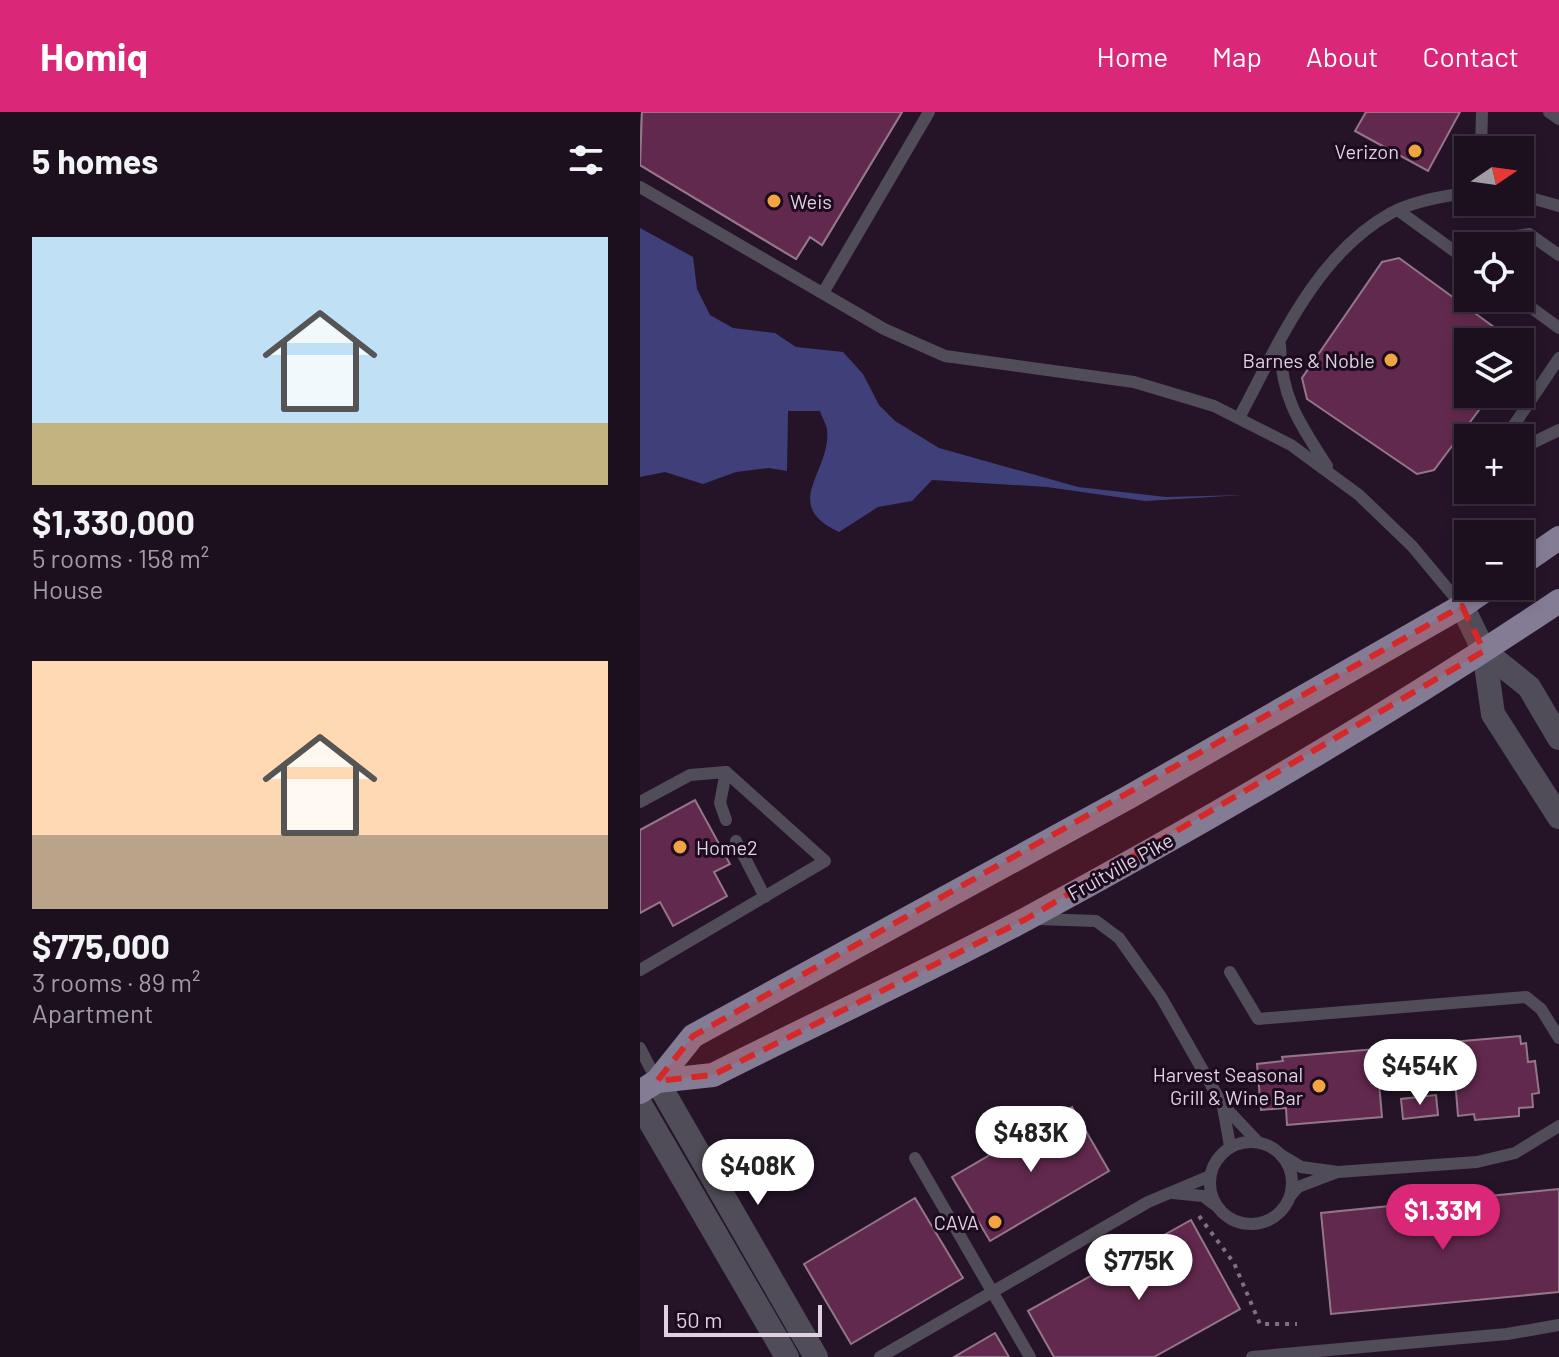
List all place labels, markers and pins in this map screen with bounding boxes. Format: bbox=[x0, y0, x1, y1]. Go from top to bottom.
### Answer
place label: Verizon bbox=[1335, 139, 1399, 163]
marker: Verizon bbox=[1406, 142, 1424, 160]
place label: Weis bbox=[790, 189, 832, 213]
marker: Weis bbox=[765, 192, 783, 210]
place label: Barnes & Noble bbox=[1243, 348, 1375, 372]
marker: Barnes & Noble bbox=[1382, 351, 1400, 369]
place label: Home2 bbox=[696, 835, 758, 859]
marker: Home2 bbox=[671, 838, 689, 856]
pin: $454K bbox=[1364, 1039, 1476, 1107]
place label: Harvest Seasonal Grill & Wine Bar bbox=[1153, 1062, 1303, 1109]
marker: Harvest Seasonal Grill & Wine Bar bbox=[1310, 1077, 1328, 1095]
pin: $483K bbox=[975, 1106, 1087, 1174]
pin: $408K bbox=[702, 1139, 814, 1207]
pin: $1.33M bbox=[1378, 1184, 1508, 1252]
place label: CAVA bbox=[934, 1210, 979, 1234]
marker: CAVA bbox=[986, 1213, 1004, 1231]
pin: $775K bbox=[1083, 1234, 1195, 1302]

